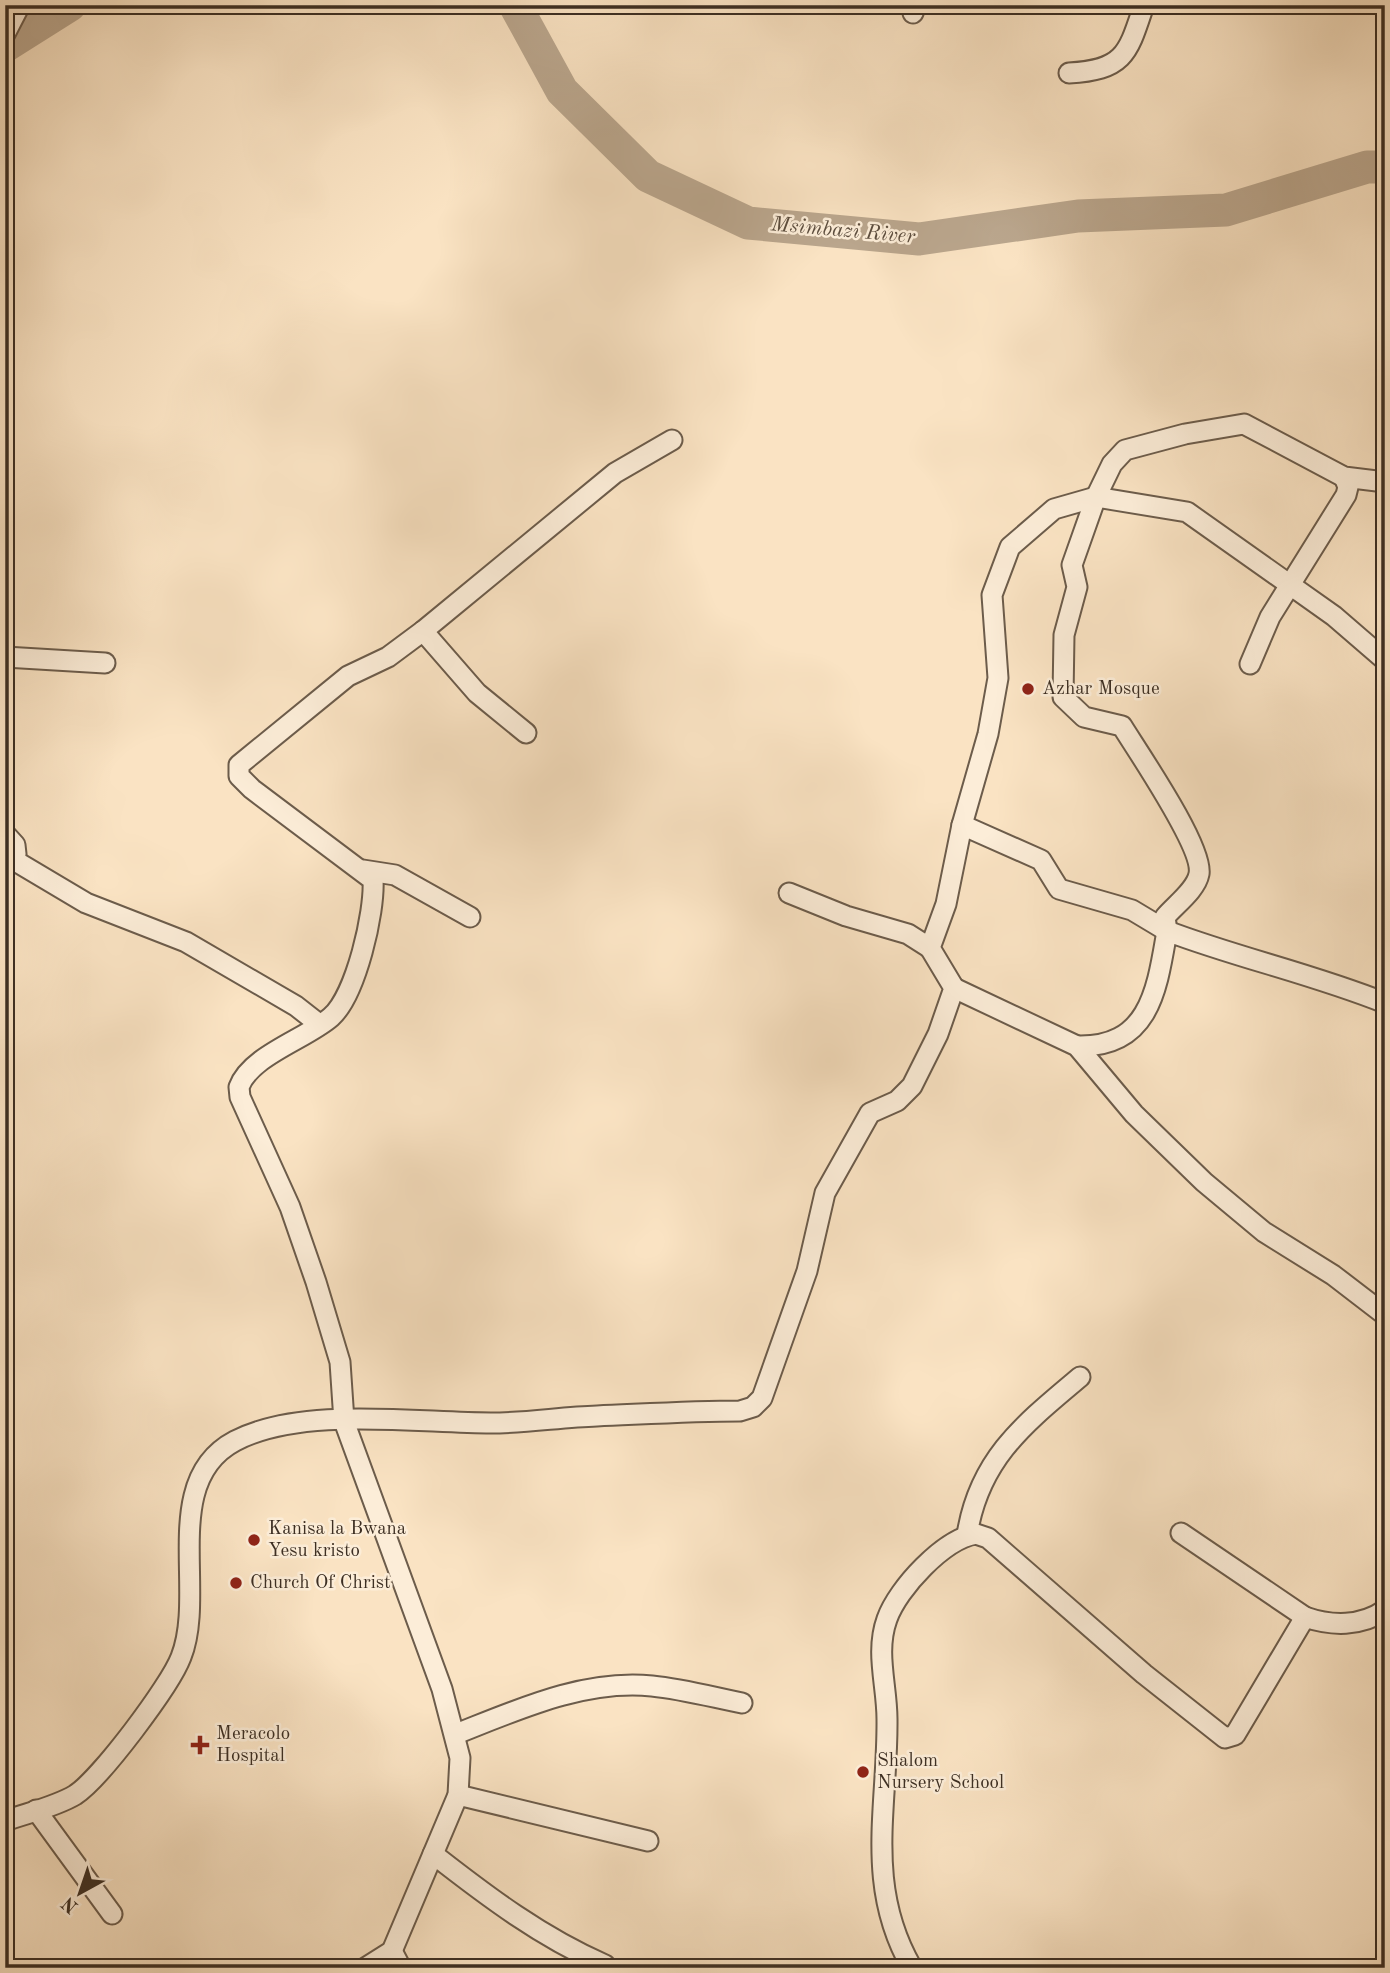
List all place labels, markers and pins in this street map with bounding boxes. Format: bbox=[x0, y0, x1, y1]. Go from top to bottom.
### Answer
place label: Azhar Mosque bbox=[1042, 680, 1160, 699]
marker: Azhar Mosque bbox=[1020, 681, 1036, 697]
place label: Kanisa la Bwana Yesu kristo bbox=[268, 1520, 407, 1561]
marker: Kanisa la Bwana Yesu kristo bbox=[246, 1532, 262, 1548]
place label: Church Of Christ bbox=[250, 1574, 391, 1593]
marker: Church Of Christ bbox=[228, 1575, 244, 1591]
place label: Meracolo Hospital bbox=[216, 1725, 290, 1766]
marker: Meracolo Hospital bbox=[190, 1735, 210, 1755]
place label: Shalom Nursery School bbox=[877, 1752, 1004, 1793]
marker: Shalom Nursery School bbox=[855, 1764, 871, 1780]

